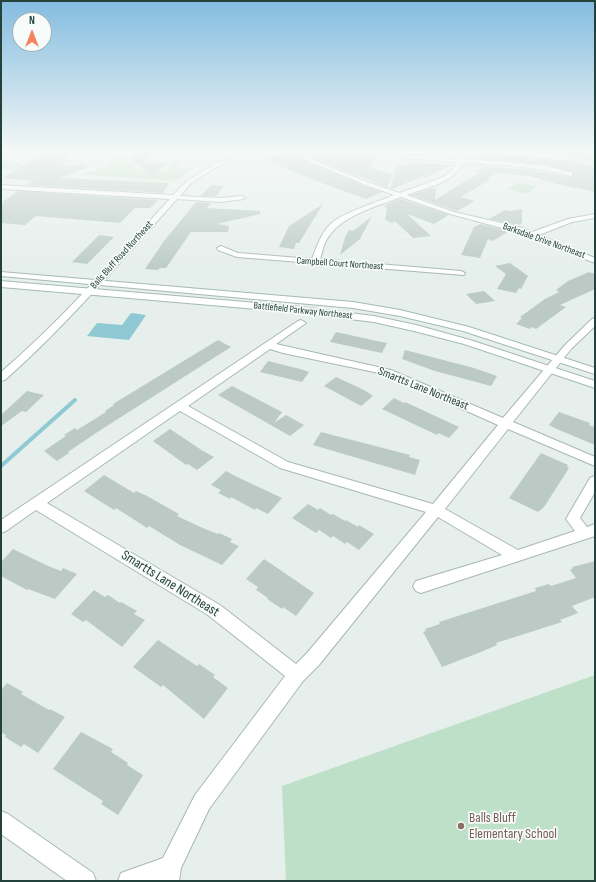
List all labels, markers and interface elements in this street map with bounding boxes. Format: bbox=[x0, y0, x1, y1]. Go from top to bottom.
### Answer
north arrow bbox=[12, 12, 52, 52]
text: N bbox=[29, 14, 35, 27]
street label: Balls Bluff Road Northeast bbox=[88, 219, 156, 291]
street label: Barksdale Drive Northeast bbox=[501, 220, 587, 262]
street label: Campbell Court Northeast bbox=[296, 255, 384, 273]
street label: Battlefield Parkway Northeast bbox=[253, 300, 353, 322]
street label: Smartts Lane Northeast bbox=[376, 364, 470, 414]
street label: Smartts Lane Northeast bbox=[118, 547, 222, 621]
place label: Balls Bluff Elementary School bbox=[469, 810, 557, 842]
marker: Balls Bluff Elementary School bbox=[456, 821, 466, 831]

